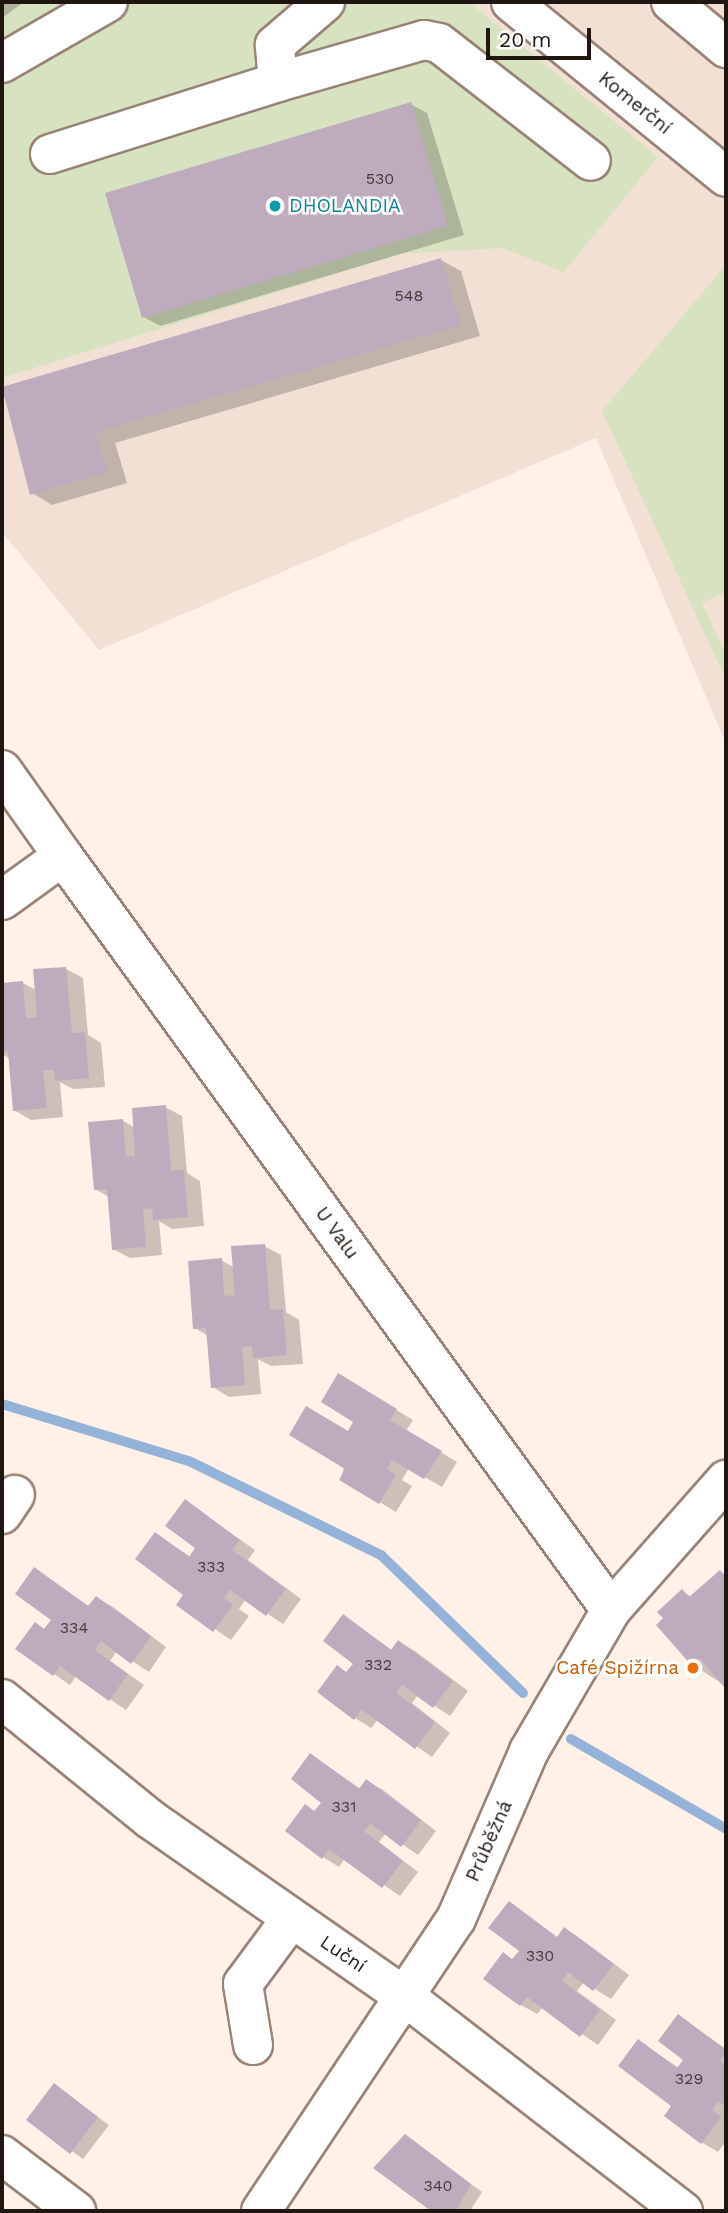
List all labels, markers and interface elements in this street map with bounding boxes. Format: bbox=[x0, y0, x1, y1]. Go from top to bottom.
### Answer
scale bar bbox=[490, 14, 595, 58]
text: 20 m bbox=[499, 27, 551, 52]
street label: Komerční bbox=[594, 67, 676, 139]
house number: 530 bbox=[366, 169, 394, 189]
place label: DHOLANDIA bbox=[289, 195, 401, 217]
marker: DHOLANDIA bbox=[267, 198, 283, 214]
house number: 548 bbox=[395, 286, 423, 306]
street label: U Valu bbox=[310, 1202, 364, 1264]
house number: 333 bbox=[197, 1557, 225, 1577]
house number: 334 bbox=[60, 1618, 88, 1638]
house number: 332 bbox=[364, 1655, 392, 1675]
place label: Café Spižírna bbox=[556, 1657, 679, 1679]
marker: Café Spižírna bbox=[685, 1660, 701, 1676]
house number: 331 bbox=[332, 1797, 356, 1817]
street label: Průběžná bbox=[461, 1797, 517, 1885]
street label: Luční bbox=[316, 1930, 370, 1978]
house number: 330 bbox=[526, 1946, 554, 1966]
house number: 329 bbox=[675, 2069, 703, 2089]
house number: 340 bbox=[423, 2176, 453, 2196]

